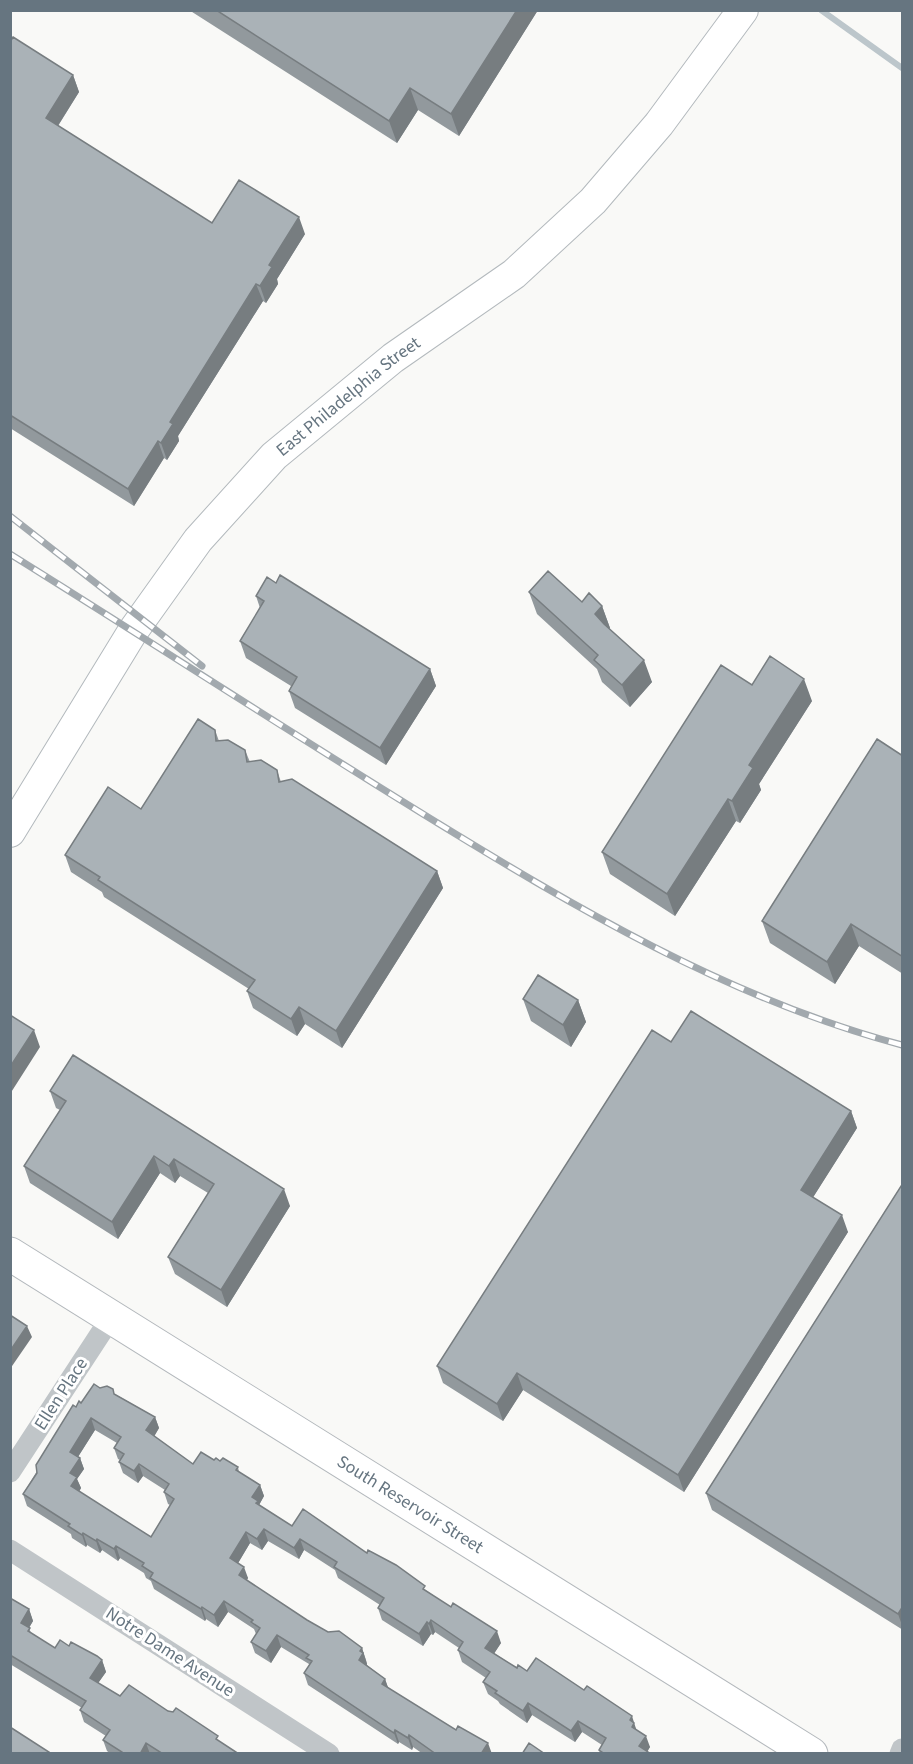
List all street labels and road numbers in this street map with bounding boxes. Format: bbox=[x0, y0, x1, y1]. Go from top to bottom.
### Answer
street label: East Philadelphia Street bbox=[270, 330, 425, 462]
street label: Ellen Place bbox=[28, 1353, 94, 1435]
street label: South Reservoir Street bbox=[332, 1449, 488, 1559]
street label: Notre Dame Avenue bbox=[101, 1601, 239, 1703]

